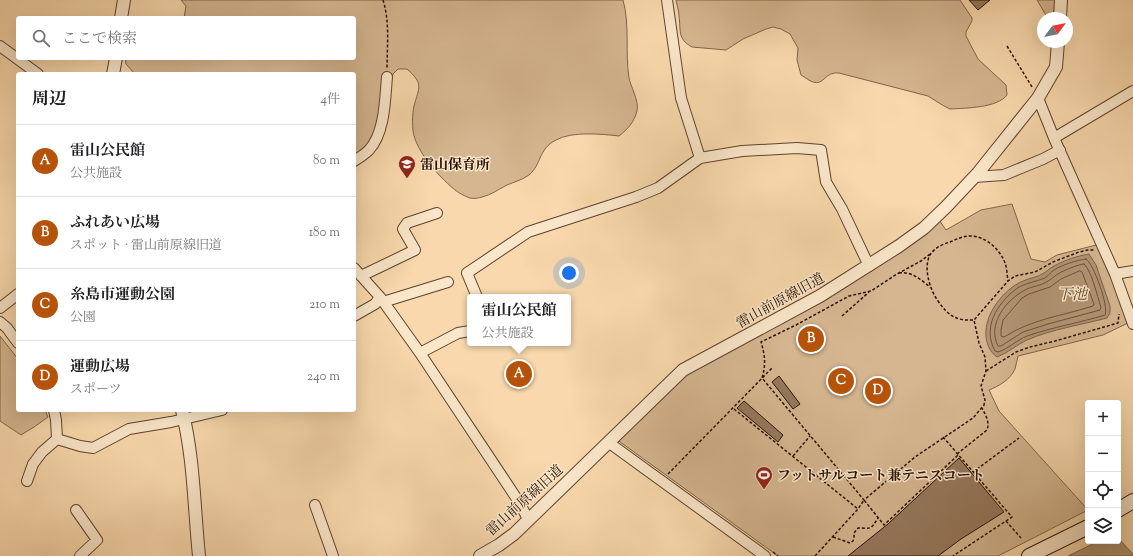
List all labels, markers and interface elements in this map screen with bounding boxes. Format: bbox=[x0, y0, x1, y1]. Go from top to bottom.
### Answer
north arrow bbox=[1037, 12, 1073, 48]
search box bbox=[16, 16, 356, 60]
icon: search bbox=[30, 27, 52, 49]
text: ここで検索 bbox=[62, 29, 137, 50]
text: 周辺 bbox=[32, 88, 66, 112]
text: 4件 bbox=[320, 91, 340, 109]
text: 雷山公民館 bbox=[70, 141, 145, 162]
text: A bbox=[40, 152, 50, 170]
text: 80 m bbox=[313, 152, 340, 170]
school or university icon: 雷山保育所 bbox=[397, 154, 417, 179]
place label: 雷山保育所 bbox=[420, 156, 490, 176]
text: 公共施設 bbox=[70, 165, 122, 183]
text: ふれあい広場 bbox=[70, 213, 160, 234]
text: B bbox=[41, 224, 49, 242]
text: 180 m bbox=[309, 224, 340, 242]
text: スポット · 雷山前原線旧道 bbox=[70, 237, 222, 255]
your location bbox=[559, 263, 579, 283]
street label: 雷山前原線旧道 bbox=[733, 269, 829, 334]
text: 糸島市運動公園 bbox=[70, 285, 175, 306]
water label: 下池 bbox=[1057, 285, 1089, 306]
popup bbox=[467, 294, 571, 346]
text: C bbox=[40, 296, 50, 314]
text: 210 m bbox=[309, 296, 340, 314]
text: 雷山公民館 bbox=[481, 301, 557, 322]
text: 公園 bbox=[70, 309, 96, 327]
pin: B bbox=[798, 324, 824, 354]
text: 公共施設 bbox=[481, 325, 534, 343]
text: 運動広場 bbox=[70, 357, 130, 378]
pin: A bbox=[506, 359, 532, 389]
pin: C bbox=[828, 366, 854, 396]
text: D bbox=[40, 368, 50, 386]
text: 240 m bbox=[307, 368, 340, 386]
pin: D bbox=[865, 376, 891, 406]
text: スポーツ bbox=[70, 381, 121, 399]
map controls bbox=[1085, 400, 1121, 544]
button: + bbox=[1085, 400, 1121, 436]
button: − bbox=[1085, 436, 1121, 472]
street label: 雷山前原線旧道 bbox=[482, 461, 568, 542]
sports icon: フットサルコート兼テニスコート bbox=[754, 465, 774, 490]
place label: フットサルコート兼テニスコート bbox=[777, 467, 985, 487]
button: locate bbox=[1085, 472, 1121, 508]
button: layers bbox=[1085, 508, 1121, 544]

